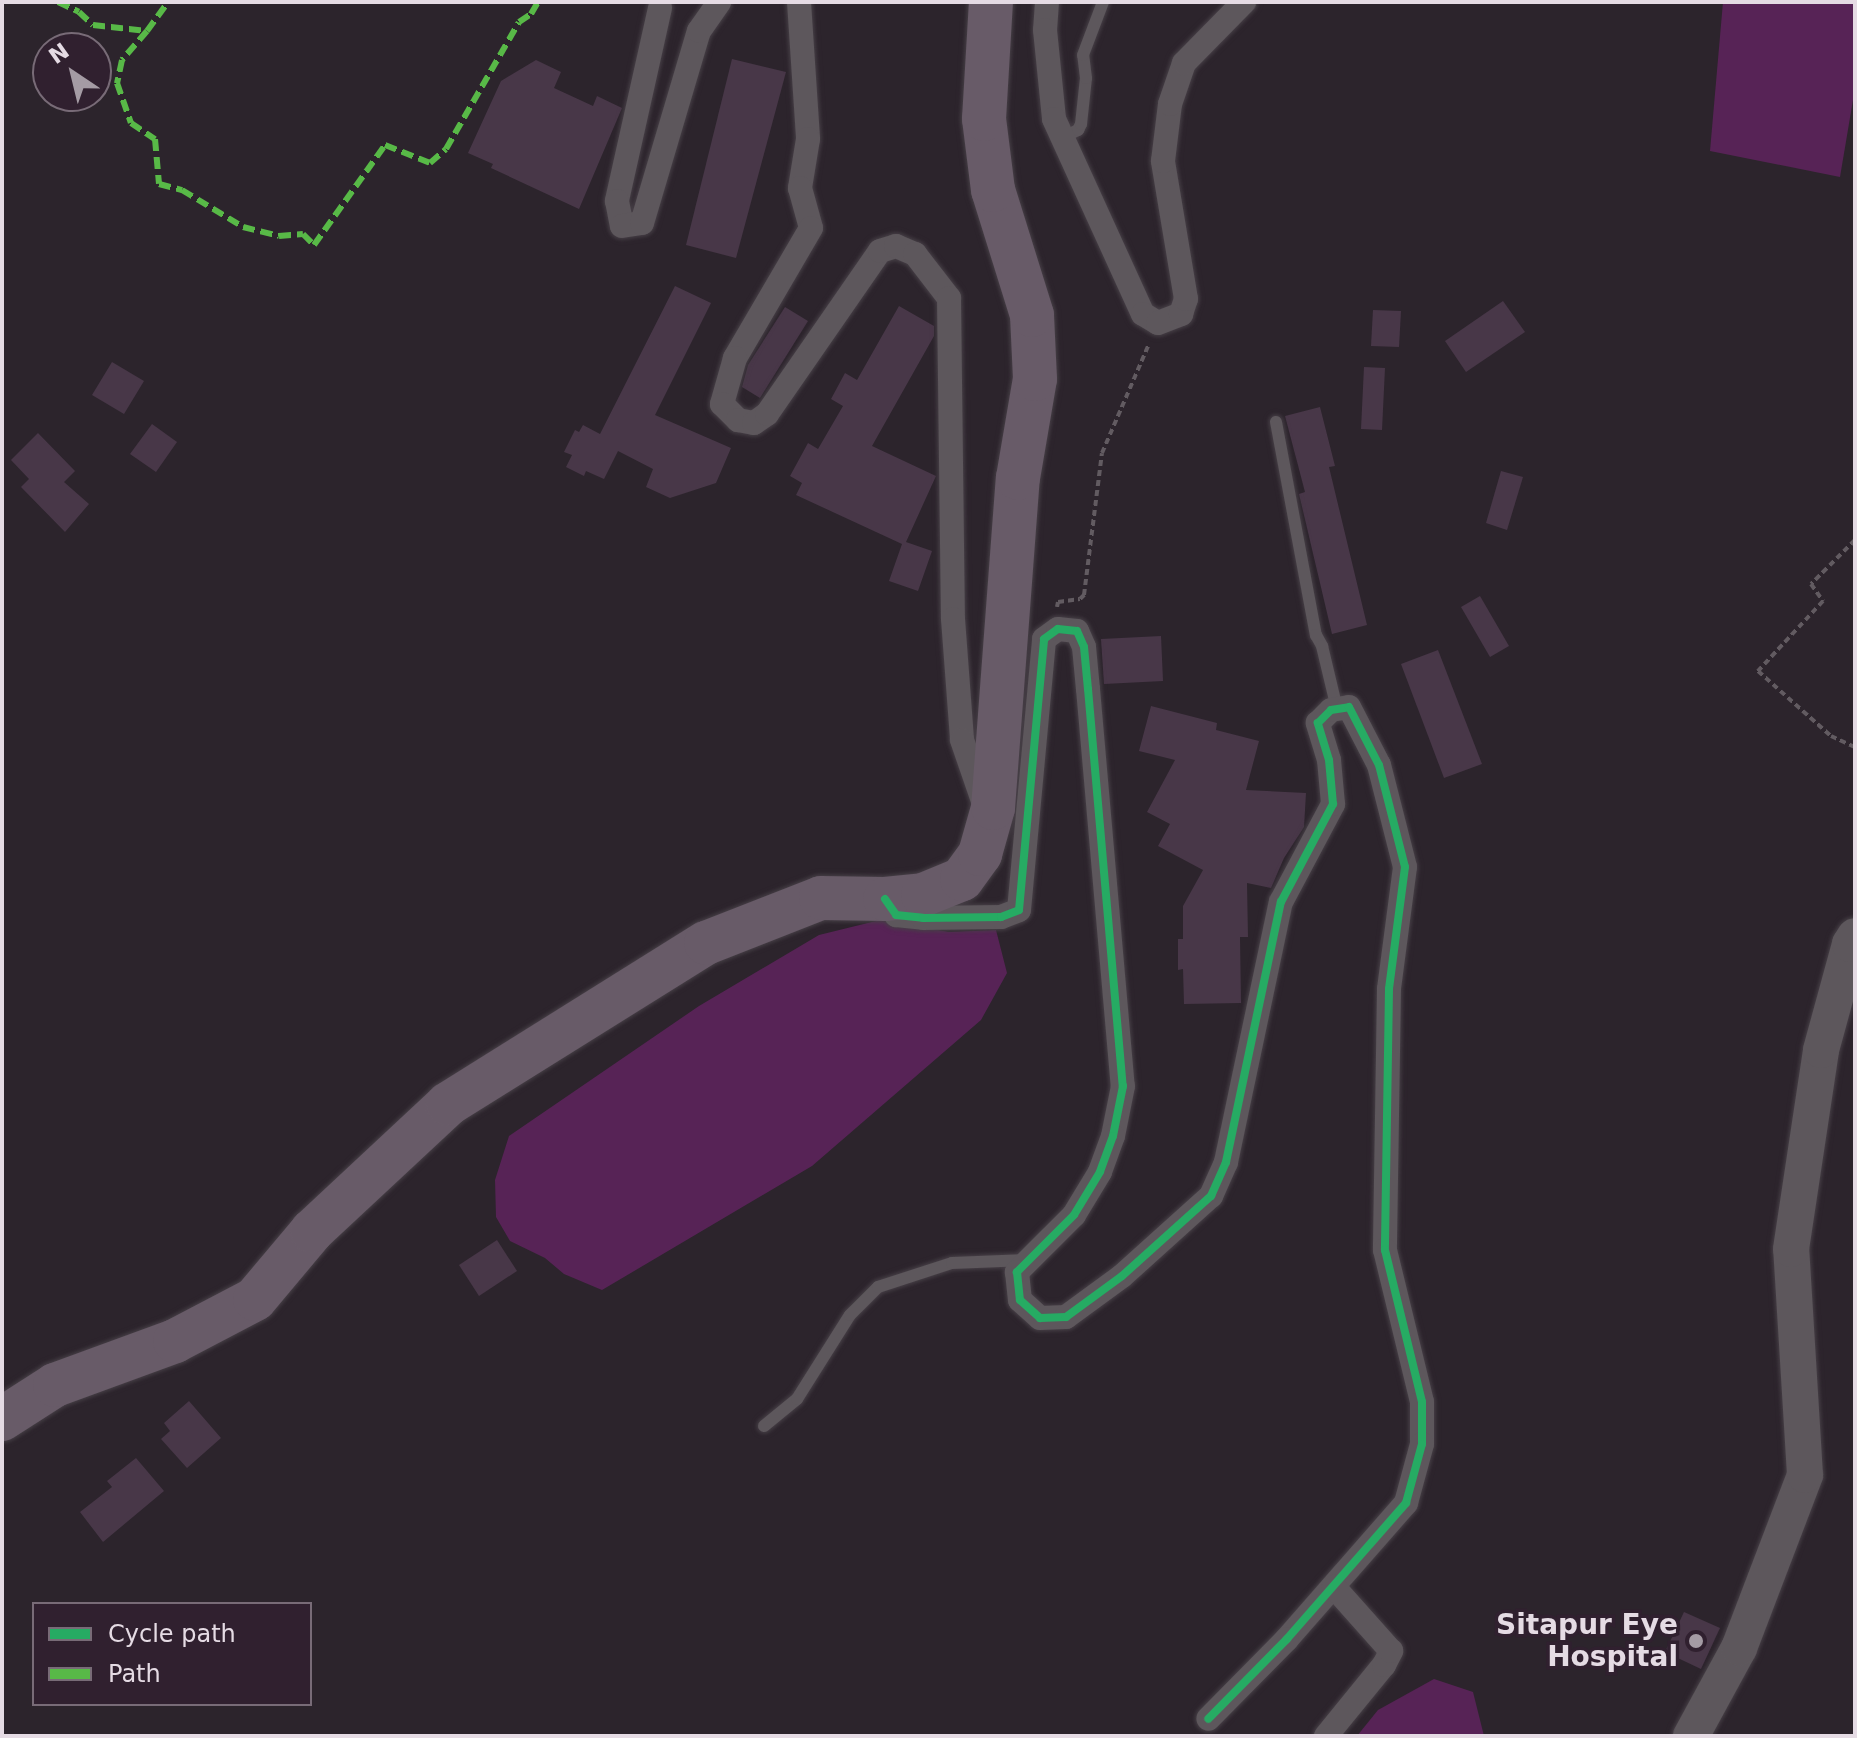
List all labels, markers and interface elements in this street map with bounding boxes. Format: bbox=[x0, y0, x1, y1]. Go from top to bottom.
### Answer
north arrow bbox=[32, 32, 112, 112]
text: N bbox=[44, 38, 74, 69]
legend bbox=[32, 1602, 312, 1706]
place label: Sitapur Eye Hospital bbox=[1496, 1608, 1678, 1674]
text: Cycle path bbox=[108, 1620, 236, 1648]
marker: Sitapur Eye Hospital bbox=[1685, 1630, 1707, 1652]
text: Path bbox=[108, 1660, 161, 1688]

